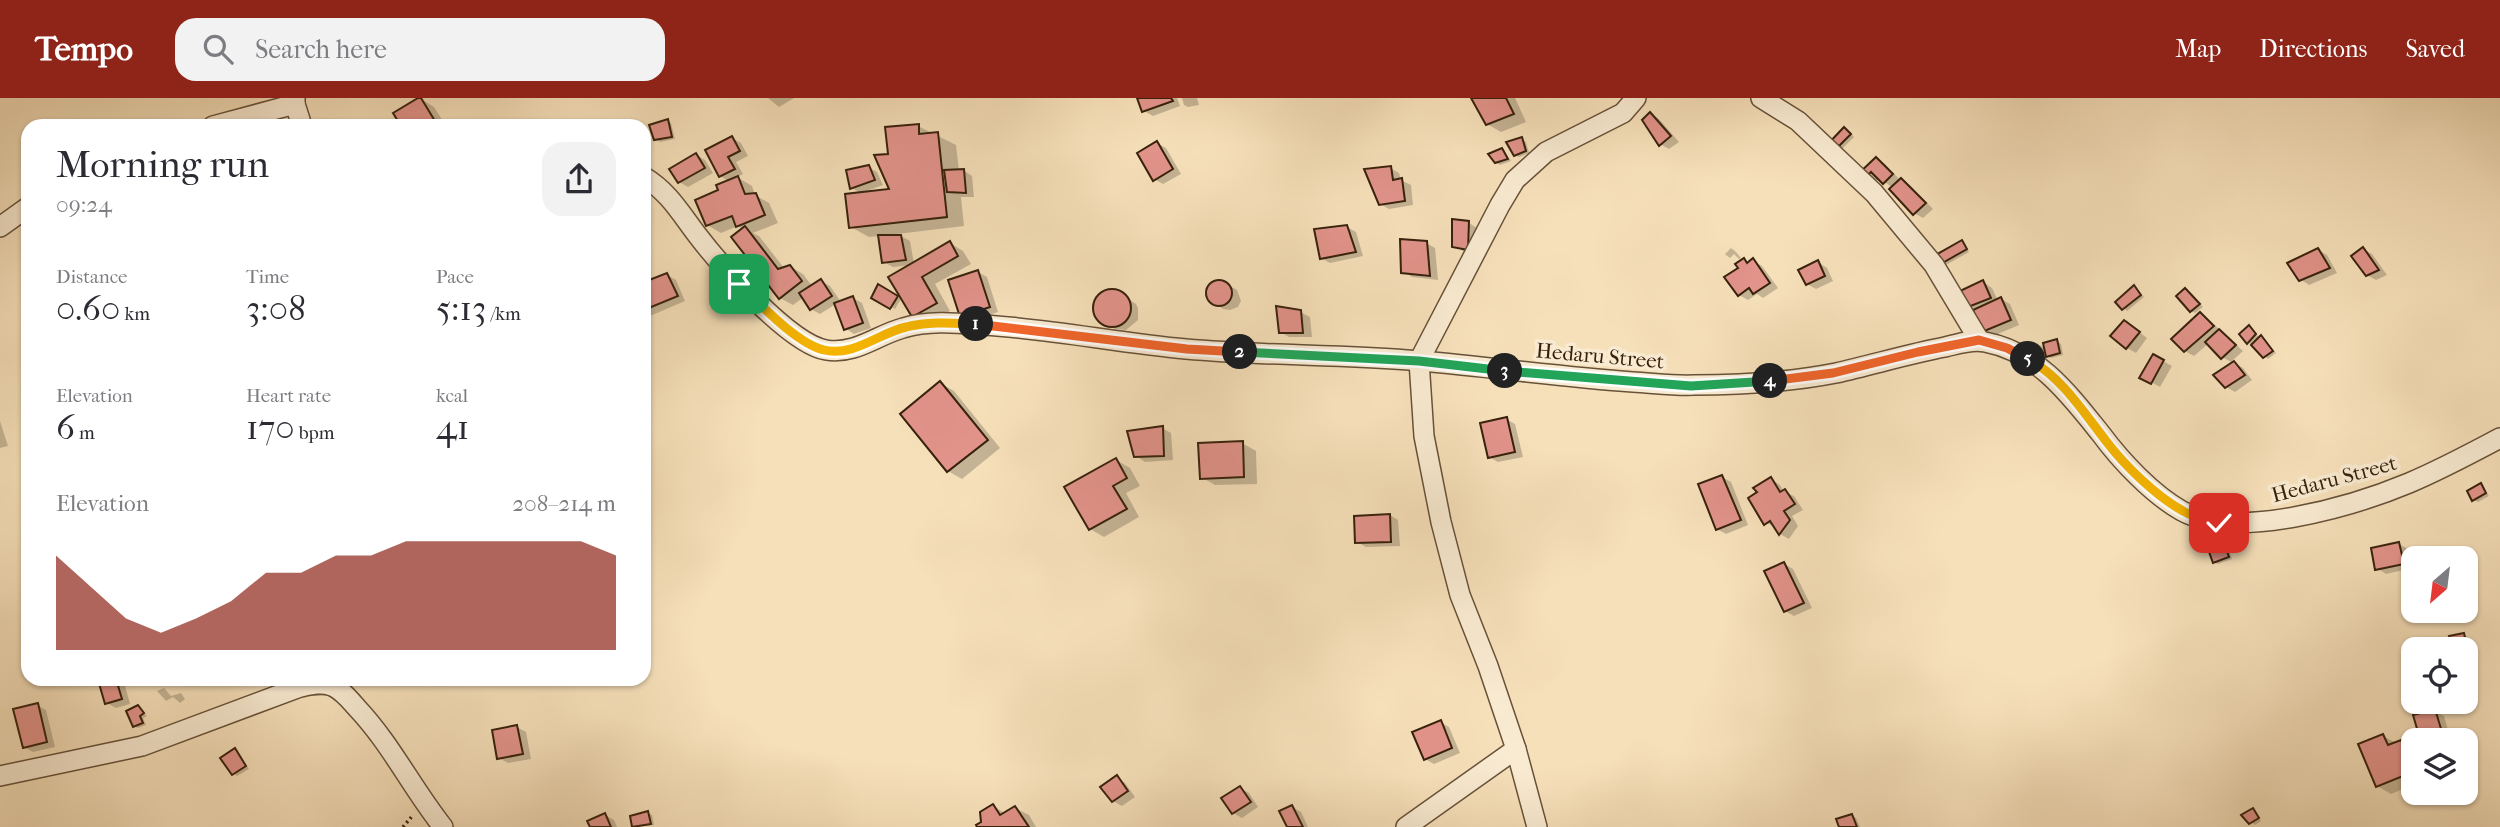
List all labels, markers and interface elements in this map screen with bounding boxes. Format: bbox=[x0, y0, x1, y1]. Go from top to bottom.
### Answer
search box bbox=[175, 18, 665, 81]
text: Tempo bbox=[35, 30, 133, 69]
icon: search bbox=[199, 30, 237, 68]
text: Search here bbox=[255, 34, 387, 65]
text: Map bbox=[2175, 35, 2221, 63]
text: Directions bbox=[2259, 35, 2367, 63]
text: Saved bbox=[2405, 35, 2465, 63]
text: Morning run bbox=[56, 142, 269, 187]
button: share bbox=[542, 142, 616, 216]
text: 09:24 bbox=[56, 191, 112, 218]
pin bbox=[709, 254, 769, 314]
icon: arrive bbox=[720, 265, 758, 303]
text: Distance bbox=[56, 266, 127, 288]
text: Time bbox=[246, 266, 289, 288]
text: Pace bbox=[436, 266, 474, 288]
text: 0.60 bbox=[56, 288, 120, 329]
text: 3:08 bbox=[246, 288, 306, 329]
text: 5:13 bbox=[436, 288, 486, 329]
text: km bbox=[120, 303, 150, 325]
text: /km bbox=[486, 303, 521, 325]
pin: 1 bbox=[958, 306, 993, 342]
text: 1 bbox=[972, 312, 979, 334]
pin: 2 bbox=[1222, 334, 1258, 370]
street label: Hedaru Street bbox=[1535, 338, 1666, 374]
text: 2 bbox=[1235, 340, 1244, 362]
pin: 5 bbox=[2010, 342, 2046, 376]
text: 5 bbox=[2023, 347, 2032, 369]
pin: 3 bbox=[1488, 354, 1522, 388]
text: 3 bbox=[1501, 359, 1508, 381]
pin: 4 bbox=[1752, 364, 1788, 398]
text: 4 bbox=[1764, 369, 1775, 391]
text: Elevation bbox=[56, 385, 133, 407]
text: Heart rate bbox=[246, 385, 331, 407]
text: kcal bbox=[436, 385, 468, 407]
text: 6 bbox=[56, 407, 75, 448]
text: 170 bbox=[246, 407, 295, 448]
text: 41 bbox=[436, 407, 469, 448]
text: m bbox=[75, 422, 95, 444]
text: bpm bbox=[295, 422, 335, 444]
street label: Hedaru Street bbox=[2269, 451, 2400, 507]
text: Elevation bbox=[56, 490, 149, 517]
text: 208–214 m bbox=[512, 490, 616, 517]
pin bbox=[2189, 493, 2249, 553]
icon: check bbox=[2200, 504, 2238, 542]
north arrow bbox=[2401, 546, 2478, 623]
map controls bbox=[2401, 546, 2478, 805]
button: locate bbox=[2401, 637, 2478, 714]
button: layers bbox=[2401, 728, 2478, 805]

